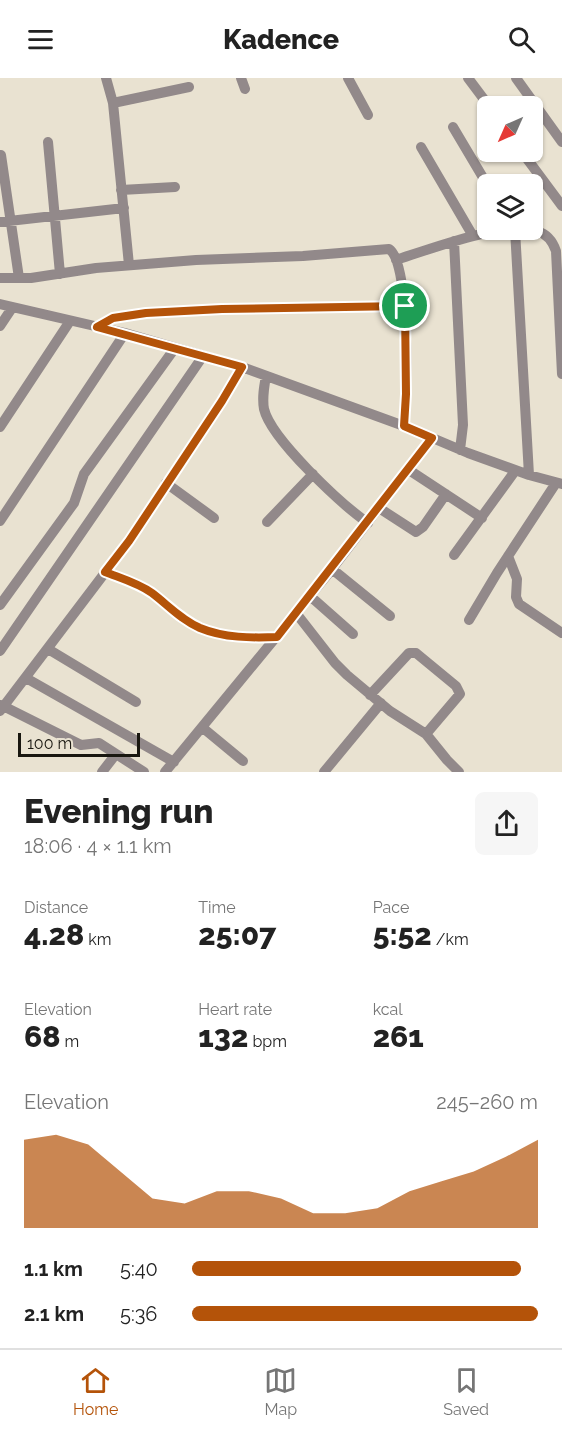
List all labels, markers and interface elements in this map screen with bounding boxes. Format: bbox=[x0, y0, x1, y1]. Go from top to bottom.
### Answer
icon: menu bbox=[24, 23, 57, 56]
icon: search bbox=[505, 23, 538, 56]
text: Kadence bbox=[223, 24, 339, 55]
north arrow bbox=[477, 96, 543, 162]
map controls bbox=[477, 96, 543, 240]
button: layers bbox=[477, 174, 543, 240]
pin bbox=[379, 280, 430, 331]
icon: arrive bbox=[388, 289, 421, 322]
scale bar bbox=[18, 730, 140, 758]
text: 100 m bbox=[27, 734, 72, 753]
text: Evening run bbox=[24, 792, 214, 831]
button: share bbox=[475, 792, 538, 855]
text: 18:06 · 4 × 1.1 km bbox=[24, 834, 172, 858]
text: Distance bbox=[24, 898, 88, 917]
text: Time bbox=[198, 898, 236, 917]
text: Pace bbox=[373, 898, 409, 917]
text: 4.28 bbox=[24, 917, 84, 952]
text: 25:07 bbox=[198, 917, 276, 952]
text: 5:52 bbox=[373, 917, 432, 952]
text: km bbox=[84, 930, 111, 949]
text: /km bbox=[432, 930, 469, 949]
text: Elevation bbox=[24, 1000, 92, 1019]
text: Heart rate bbox=[198, 1000, 272, 1019]
text: kcal bbox=[373, 1000, 403, 1019]
text: 68 bbox=[24, 1019, 60, 1054]
text: 132 bbox=[198, 1019, 248, 1054]
text: 261 bbox=[373, 1019, 424, 1054]
text: m bbox=[60, 1032, 79, 1051]
text: bpm bbox=[248, 1032, 287, 1051]
text: Elevation bbox=[24, 1090, 109, 1114]
text: 245–260 m bbox=[436, 1090, 538, 1114]
text: 1.1 km bbox=[24, 1257, 83, 1281]
text: 5:40 bbox=[120, 1257, 158, 1281]
text: 2.1 km bbox=[24, 1302, 84, 1326]
text: 5:36 bbox=[120, 1302, 157, 1326]
tab: Home bbox=[73, 1364, 118, 1419]
tab: Map bbox=[264, 1364, 297, 1419]
tab: Saved bbox=[443, 1364, 489, 1419]

